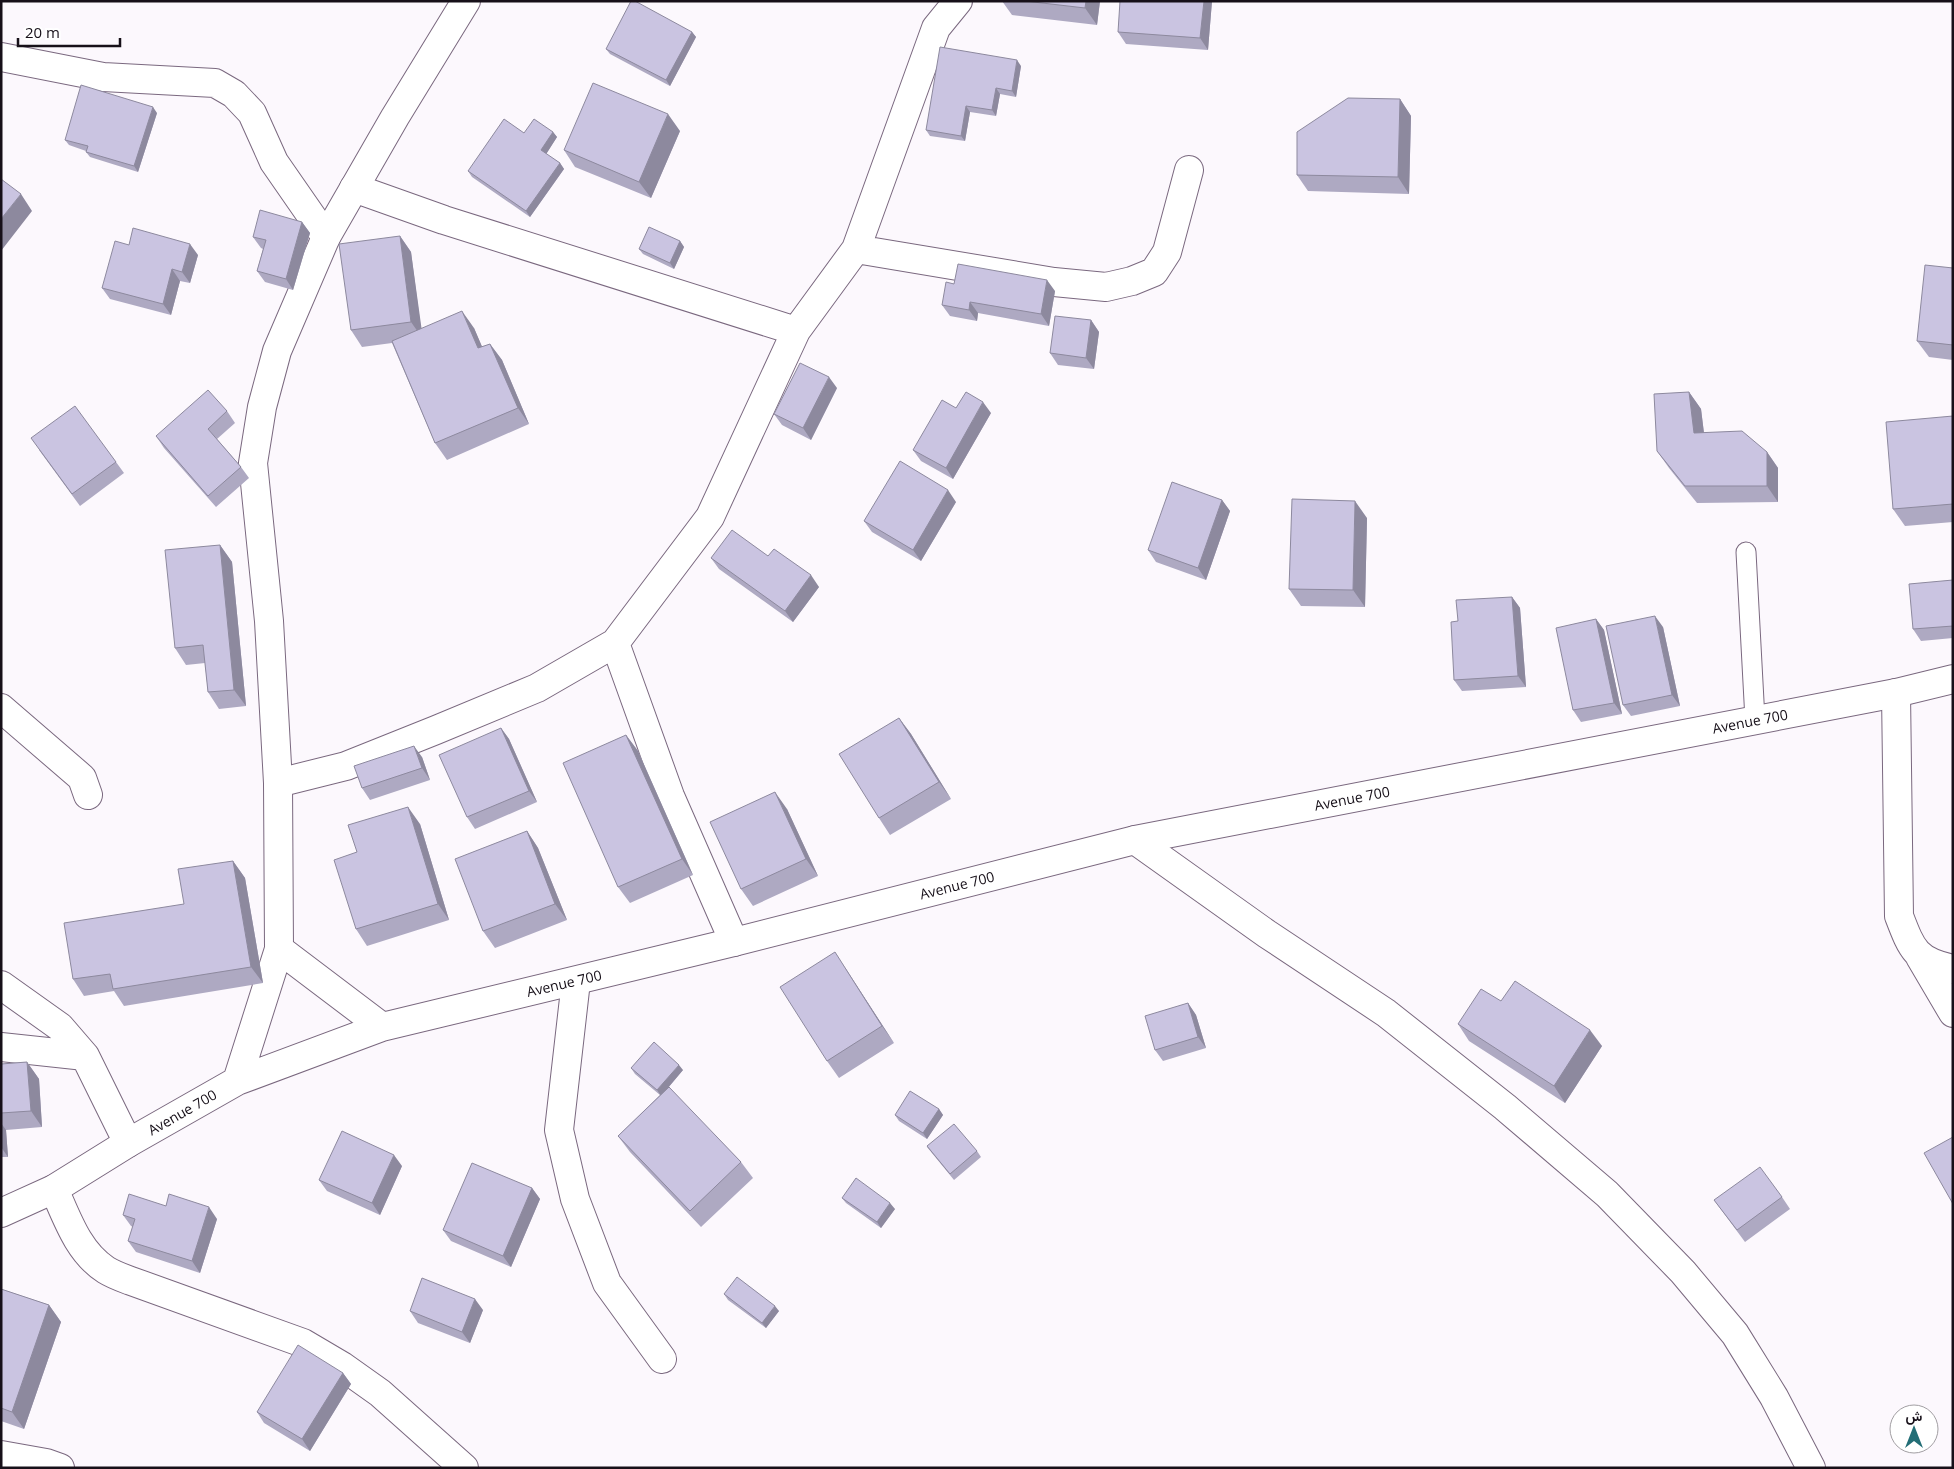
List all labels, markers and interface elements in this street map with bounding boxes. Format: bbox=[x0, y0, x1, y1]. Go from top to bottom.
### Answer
scale bar bbox=[18, 15, 120, 47]
text: 20 m bbox=[25, 22, 60, 42]
street label: Avenue 700 bbox=[1711, 704, 1789, 738]
street label: Avenue 700 bbox=[1313, 781, 1391, 815]
street label: Avenue 700 bbox=[918, 867, 996, 903]
street label: Avenue 700 bbox=[525, 965, 603, 1001]
street label: Avenue 700 bbox=[144, 1085, 220, 1139]
north arrow bbox=[1889, 1404, 1939, 1454]
text: ش bbox=[1906, 1406, 1923, 1425]

